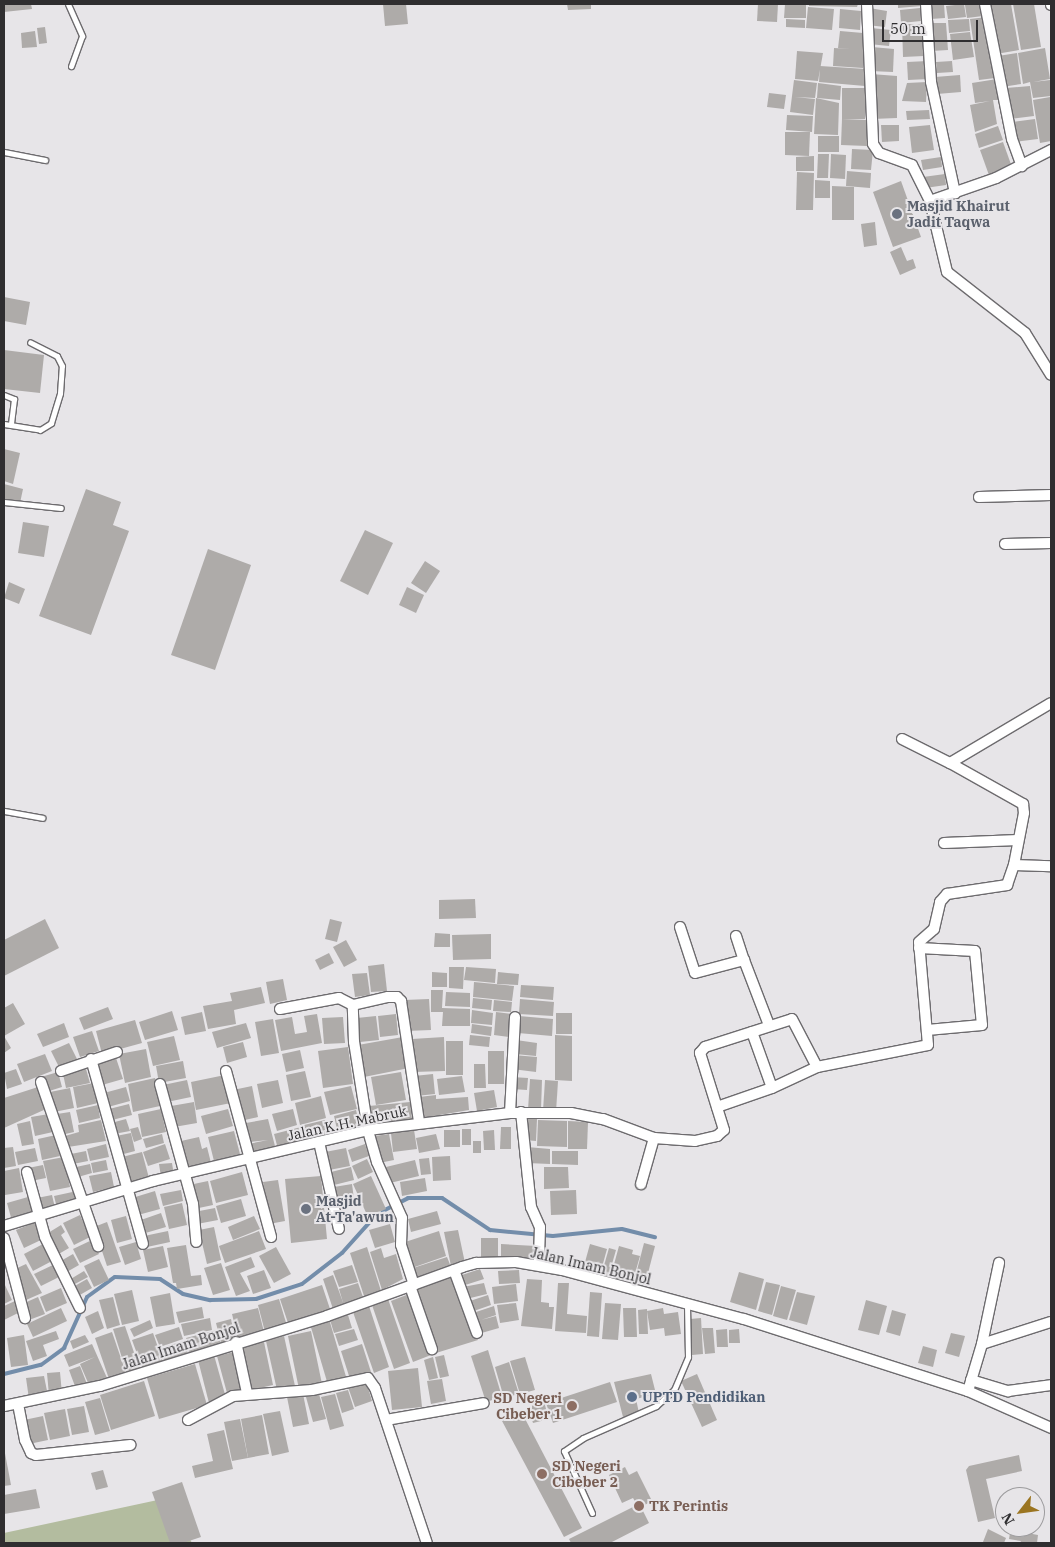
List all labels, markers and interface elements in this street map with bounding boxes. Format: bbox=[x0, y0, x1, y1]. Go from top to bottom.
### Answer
scale bar bbox=[885, 10, 981, 42]
text: 50 m bbox=[890, 19, 926, 38]
place label: Masjid Khairut Jadit Taqwa bbox=[907, 198, 1010, 230]
marker: Masjid Khairut Jadit Taqwa bbox=[891, 208, 903, 220]
street label: Jalan K.H. Mabruk bbox=[286, 1102, 408, 1144]
place label: Masjid At-Ta'awun bbox=[316, 1193, 394, 1226]
marker: Masjid At-Ta'awun bbox=[300, 1203, 312, 1215]
street label: Jalan Imam Bonjol bbox=[529, 1244, 653, 1288]
street label: Jalan Imam Bonjol bbox=[120, 1319, 242, 1373]
place label: UPTD Pendidikan bbox=[642, 1389, 766, 1405]
place label: SD Negeri Cibeber 1 bbox=[493, 1390, 562, 1422]
marker: UPTD Pendidikan bbox=[626, 1391, 638, 1403]
marker: SD Negeri Cibeber 1 bbox=[566, 1400, 578, 1412]
place label: SD Negeri Cibeber 2 bbox=[552, 1458, 621, 1490]
marker: SD Negeri Cibeber 2 bbox=[536, 1468, 548, 1480]
north arrow bbox=[995, 1487, 1045, 1537]
place label: TK Perintis bbox=[649, 1498, 728, 1514]
marker: TK Perintis bbox=[633, 1500, 645, 1512]
text: N bbox=[997, 1510, 1018, 1528]

